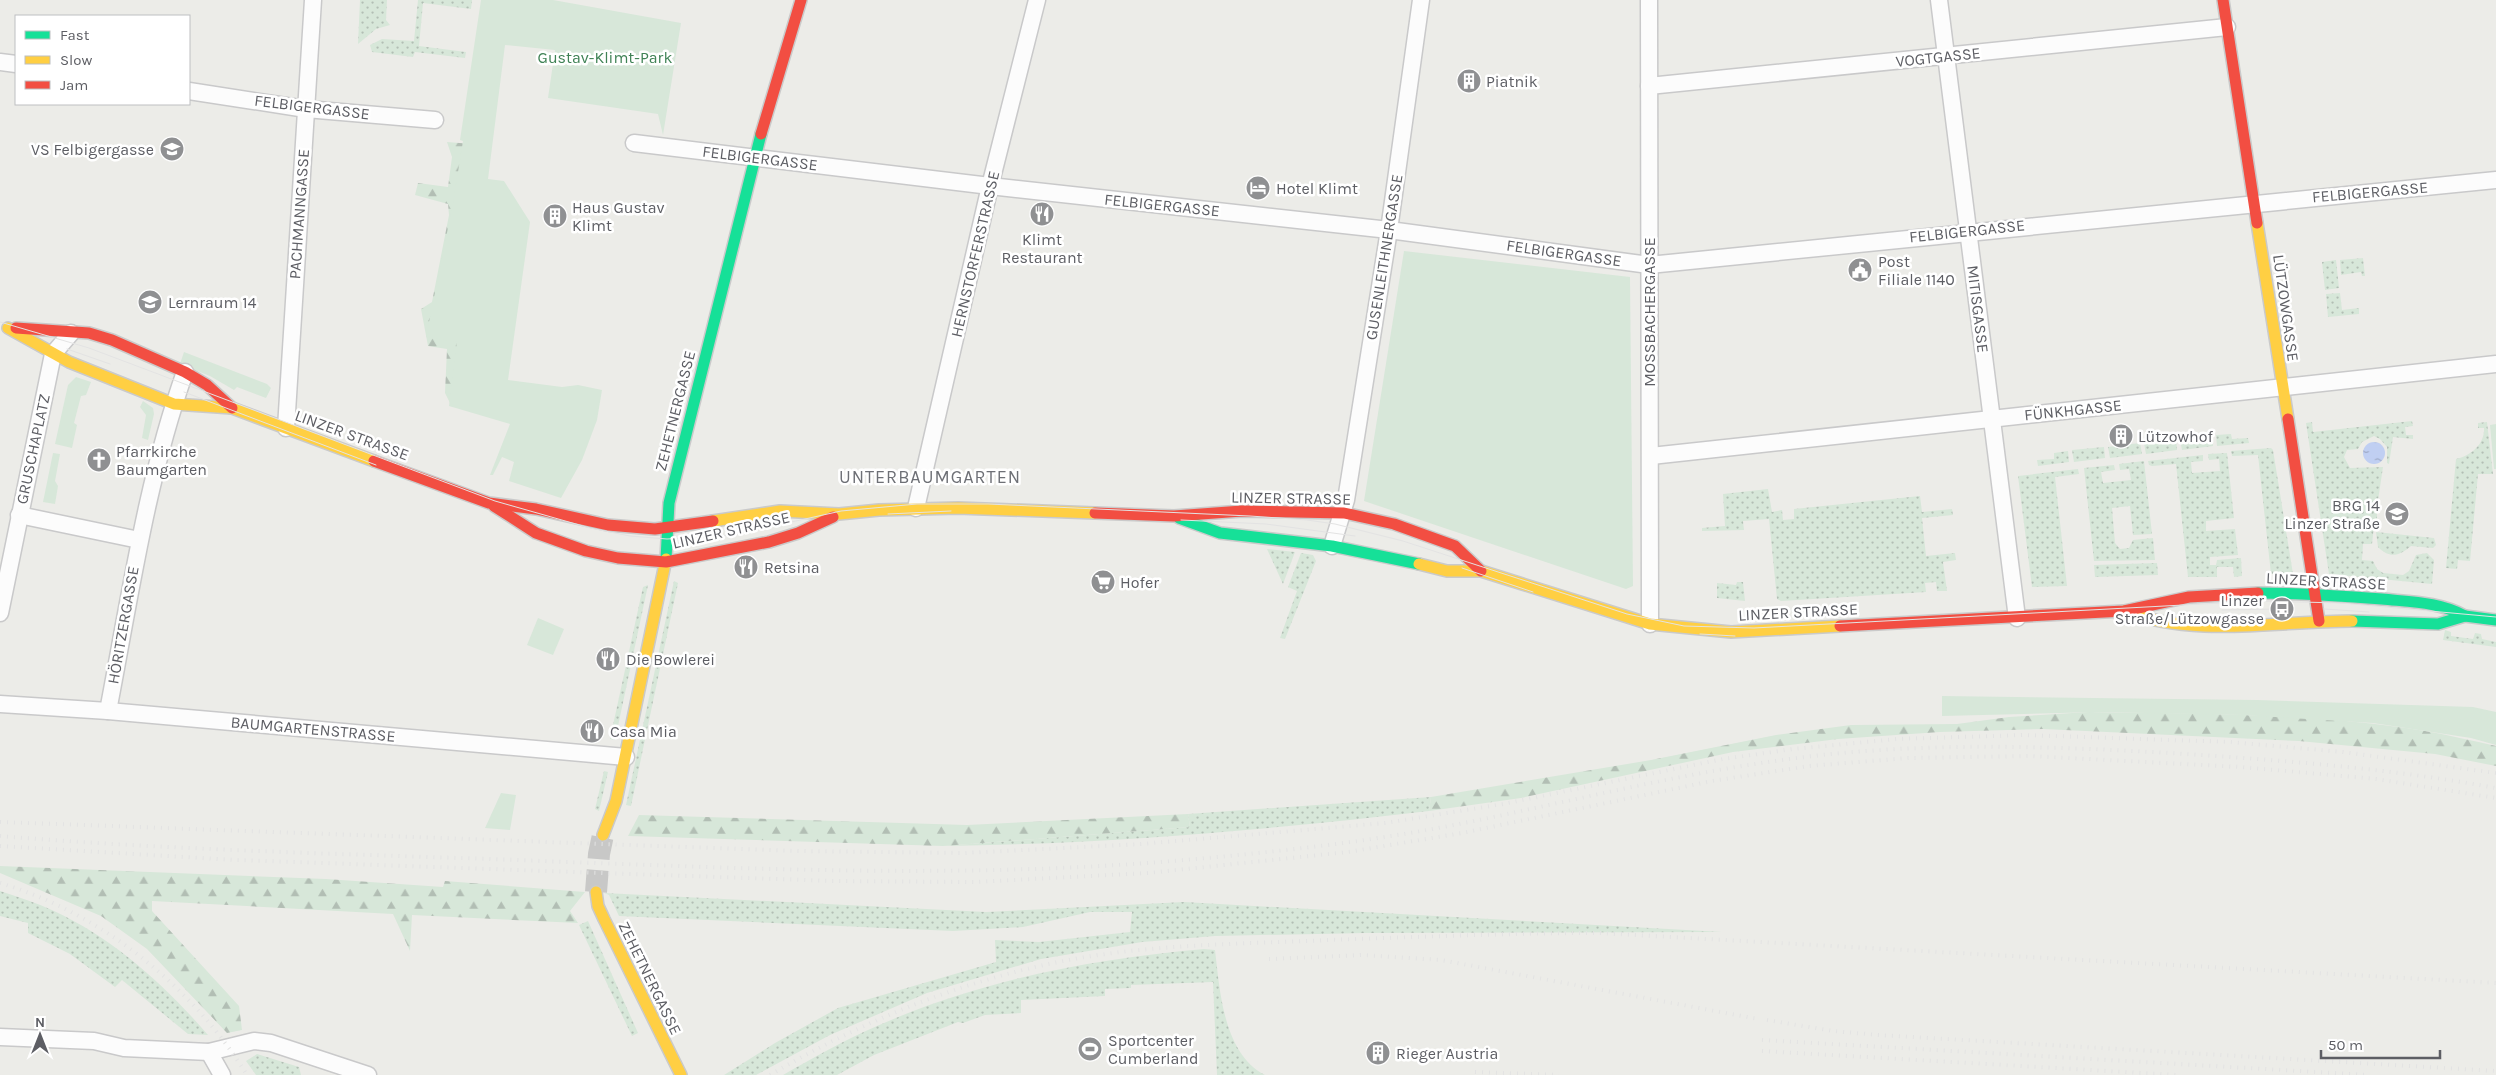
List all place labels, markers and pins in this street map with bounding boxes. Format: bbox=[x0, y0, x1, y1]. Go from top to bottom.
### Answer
building icon: Piatnik bbox=[1456, 68, 1482, 94]
place label: Piatnik bbox=[1486, 72, 1538, 91]
school or university icon: VS Felbigergasse bbox=[159, 136, 185, 162]
place label: VS Felbigergasse bbox=[31, 140, 154, 159]
hotel icon: Hotel Klimt bbox=[1245, 175, 1271, 201]
place label: Hotel Klimt bbox=[1276, 179, 1358, 198]
place label: Haus Gustav Klimt bbox=[572, 198, 665, 235]
restaurant icon: Klimt Restaurant bbox=[1029, 201, 1055, 227]
building icon: Haus Gustav Klimt bbox=[542, 203, 568, 229]
place label: Klimt Restaurant bbox=[1001, 230, 1083, 267]
place label: Post Filiale 1140 bbox=[1878, 252, 1955, 289]
public building icon: Post Filiale 1140 bbox=[1847, 257, 1873, 283]
school or university icon: Lernraum 14 bbox=[137, 289, 163, 315]
place label: Lernraum 14 bbox=[168, 293, 256, 312]
building icon: Lützowhof bbox=[2108, 423, 2134, 449]
place label: Lützowhof bbox=[2138, 427, 2214, 446]
place label: Pfarrkirche Baumgarten bbox=[116, 442, 207, 479]
church icon: Pfarrkirche Baumgarten bbox=[86, 447, 112, 473]
place label: BRG 14 Linzer Straße bbox=[2284, 496, 2380, 533]
school or university icon: BRG 14 Linzer Straße bbox=[2384, 501, 2410, 527]
restaurant icon: Retsina bbox=[733, 554, 759, 580]
place label: Retsina bbox=[764, 558, 820, 577]
supermarket icon: Hofer bbox=[1090, 569, 1116, 595]
place label: Hofer bbox=[1120, 573, 1159, 592]
place label: Linzer Straße/Lützowgasse bbox=[2115, 591, 2264, 628]
bus stop icon: Linzer Straße/Lützowgasse bbox=[2269, 596, 2295, 622]
restaurant icon: Die Bowlerei bbox=[595, 646, 621, 672]
place label: Die Bowlerei bbox=[626, 650, 715, 669]
restaurant icon: Casa Mia bbox=[579, 718, 605, 744]
place label: Casa Mia bbox=[610, 722, 677, 741]
place label: Sportcenter Cumberland bbox=[1108, 1031, 1198, 1068]
sports icon: Sportcenter Cumberland bbox=[1077, 1036, 1103, 1062]
building icon: Rieger Austria bbox=[1365, 1040, 1391, 1066]
place label: Rieger Austria bbox=[1396, 1044, 1498, 1063]

